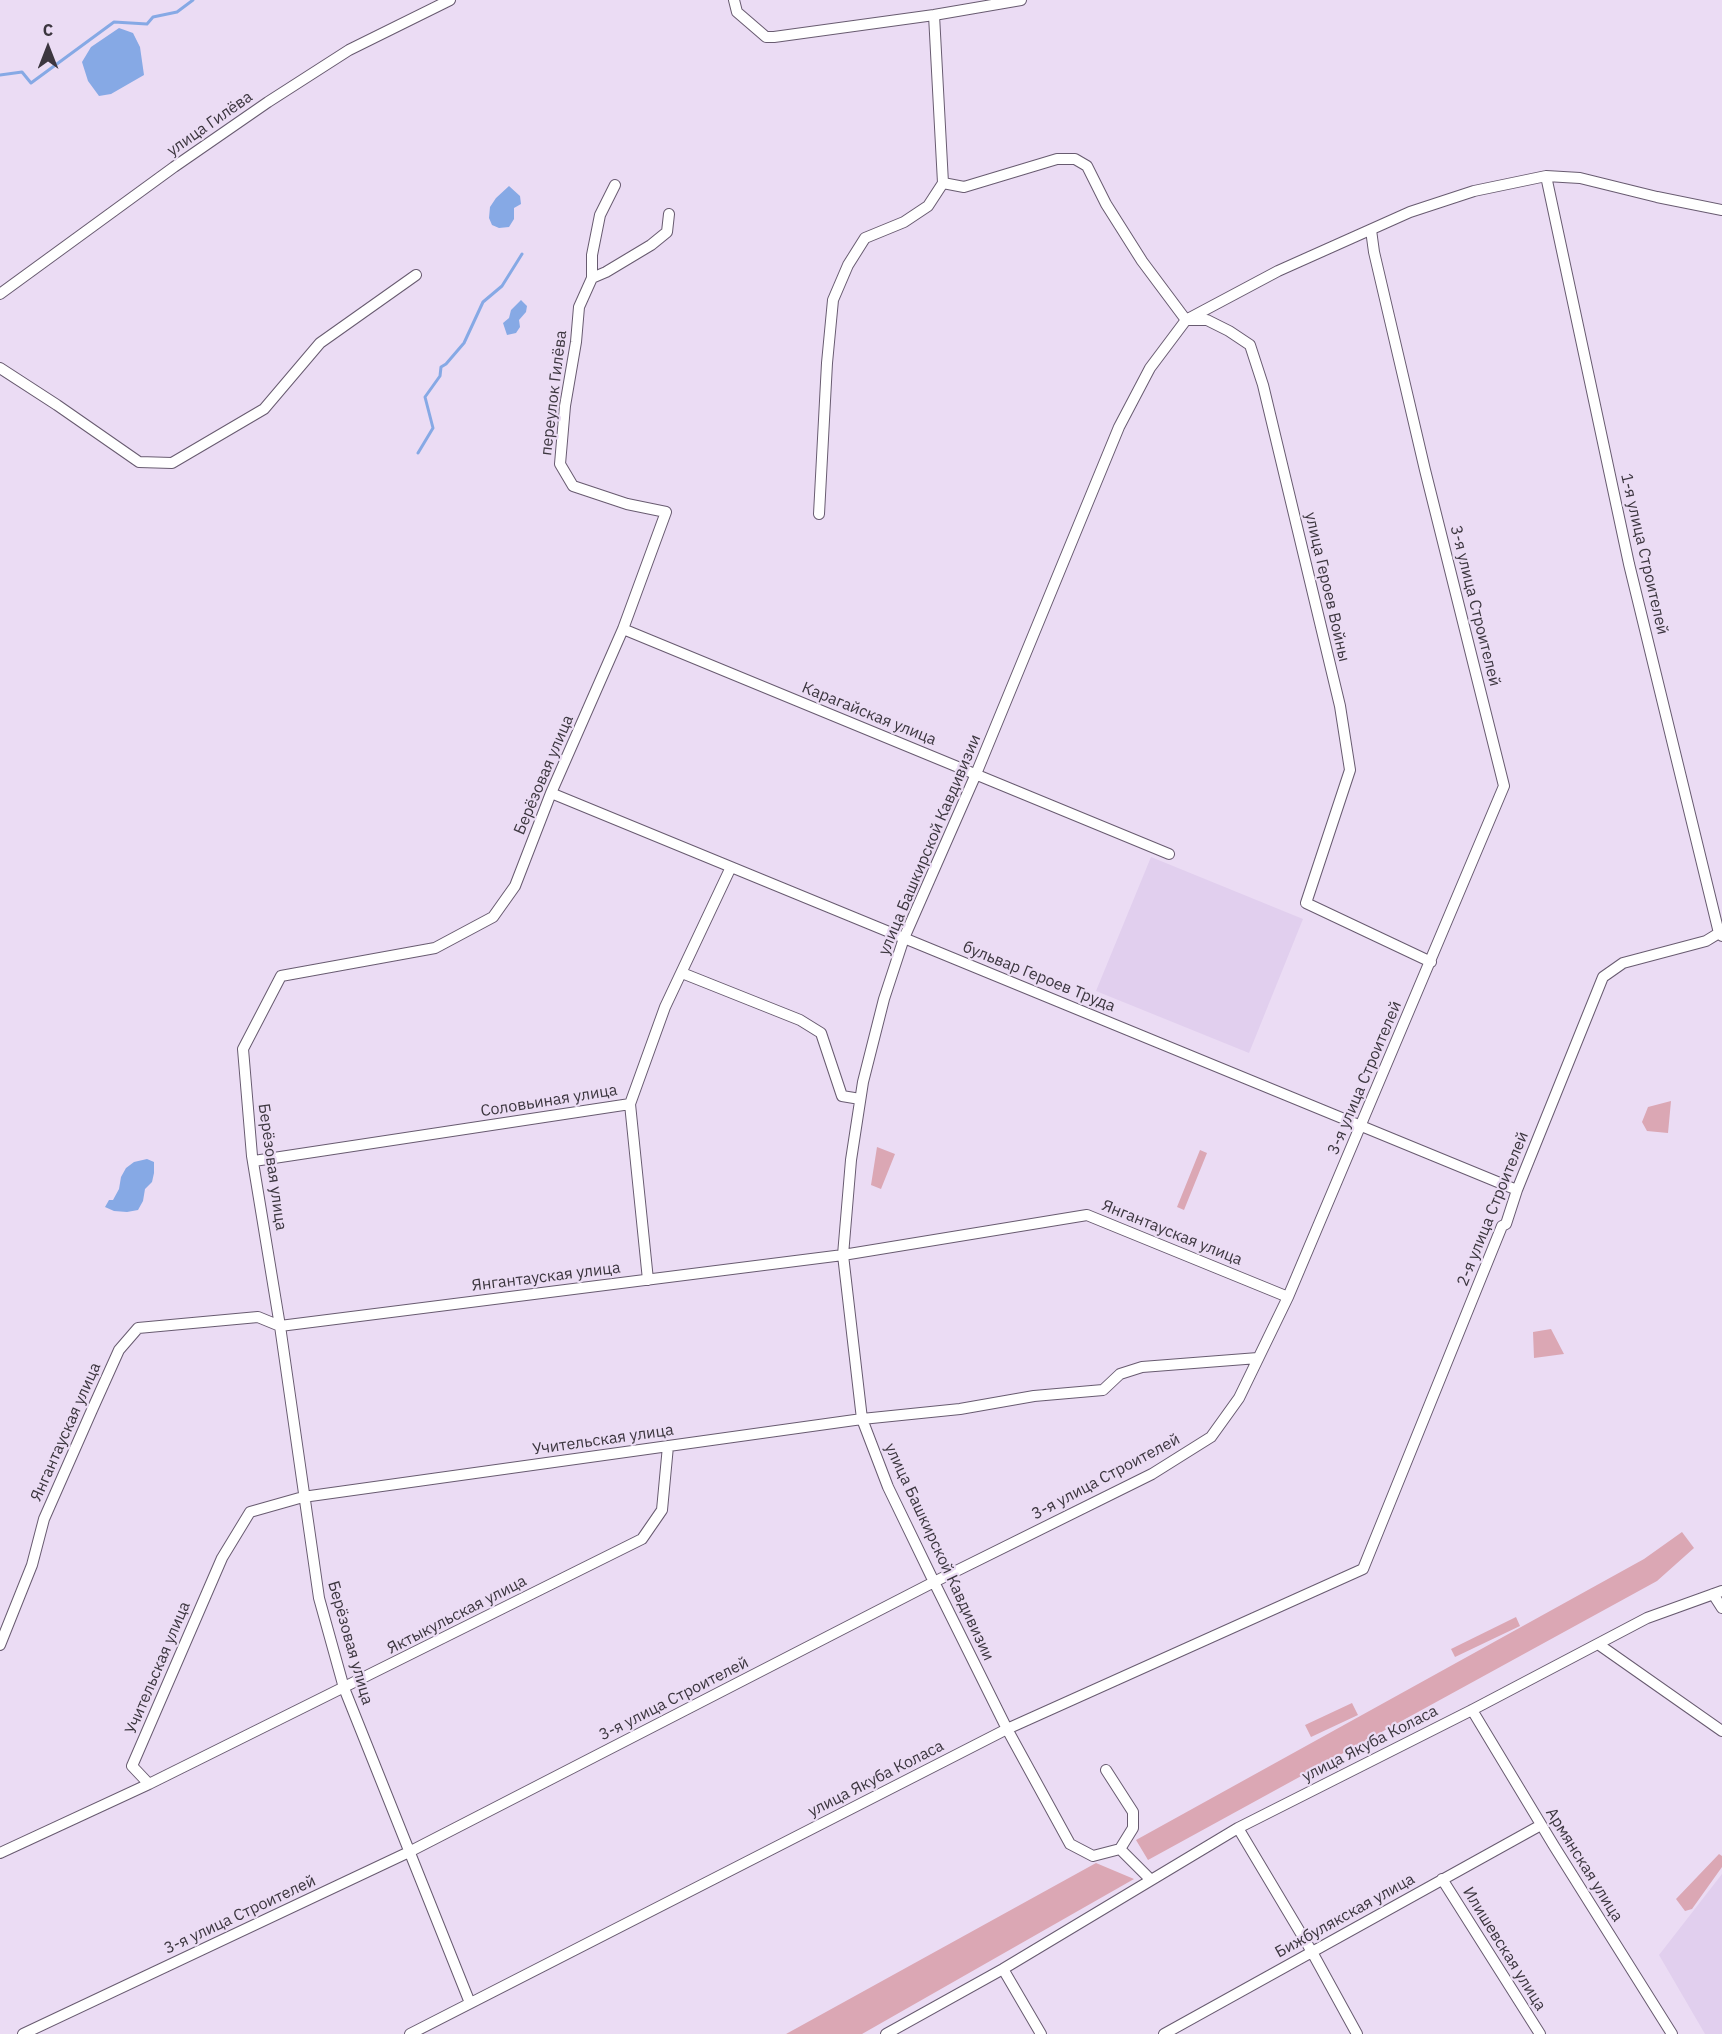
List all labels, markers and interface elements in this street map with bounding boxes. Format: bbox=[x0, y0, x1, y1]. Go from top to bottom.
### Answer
north arrow bbox=[18, 18, 78, 78]
text: С bbox=[43, 20, 53, 40]
street label: улица Гилёва bbox=[164, 88, 256, 160]
street label: переулок Гилёва bbox=[537, 329, 571, 457]
street label: 1-я улица Строителей bbox=[1616, 471, 1672, 637]
street label: улица Героев Войны bbox=[1300, 510, 1354, 664]
street label: 3-я улица Строителей bbox=[1446, 524, 1504, 688]
street label: Карагайская улица bbox=[799, 678, 939, 750]
street label: Берёзовая улица bbox=[510, 712, 578, 838]
street label: улица Башкирской Кавдивизии bbox=[875, 732, 985, 958]
street label: бульвар Героев Труда bbox=[960, 938, 1118, 1016]
street label: 3-я улица Строителей bbox=[1324, 998, 1406, 1158]
street label: Соловьиная улица bbox=[479, 1081, 619, 1121]
street label: Берёзовая улица bbox=[254, 1102, 290, 1232]
street label: 2-я улица Строителей bbox=[1453, 1129, 1533, 1289]
street label: Янгантауская улица bbox=[1099, 1196, 1245, 1270]
street label: Янгантауская улица bbox=[471, 1258, 621, 1296]
street label: Янгантауская улица bbox=[27, 1360, 105, 1504]
street label: Учительская улица bbox=[531, 1421, 675, 1459]
street label: 3-я улица Строителей bbox=[1029, 1430, 1183, 1524]
street label: улица Башкирской Кавдивизии bbox=[880, 1440, 998, 1664]
street label: Яктыкульская улица bbox=[384, 1571, 530, 1659]
street label: Берёзовая улица bbox=[323, 1579, 377, 1707]
street label: Учительская улица bbox=[121, 1599, 195, 1737]
street label: 3-я улица Строителей bbox=[596, 1653, 752, 1745]
street label: улица Якуба Коласа bbox=[1299, 1701, 1441, 1787]
street label: улица Якуба Коласа bbox=[805, 1736, 947, 1822]
street label: Армянская улица bbox=[1541, 1805, 1627, 1925]
street label: Бижбулякская улица bbox=[1272, 1870, 1418, 1962]
street label: 3-я улица Строителей bbox=[161, 1871, 319, 1959]
street label: Илишевская улица bbox=[1458, 1884, 1550, 2014]

